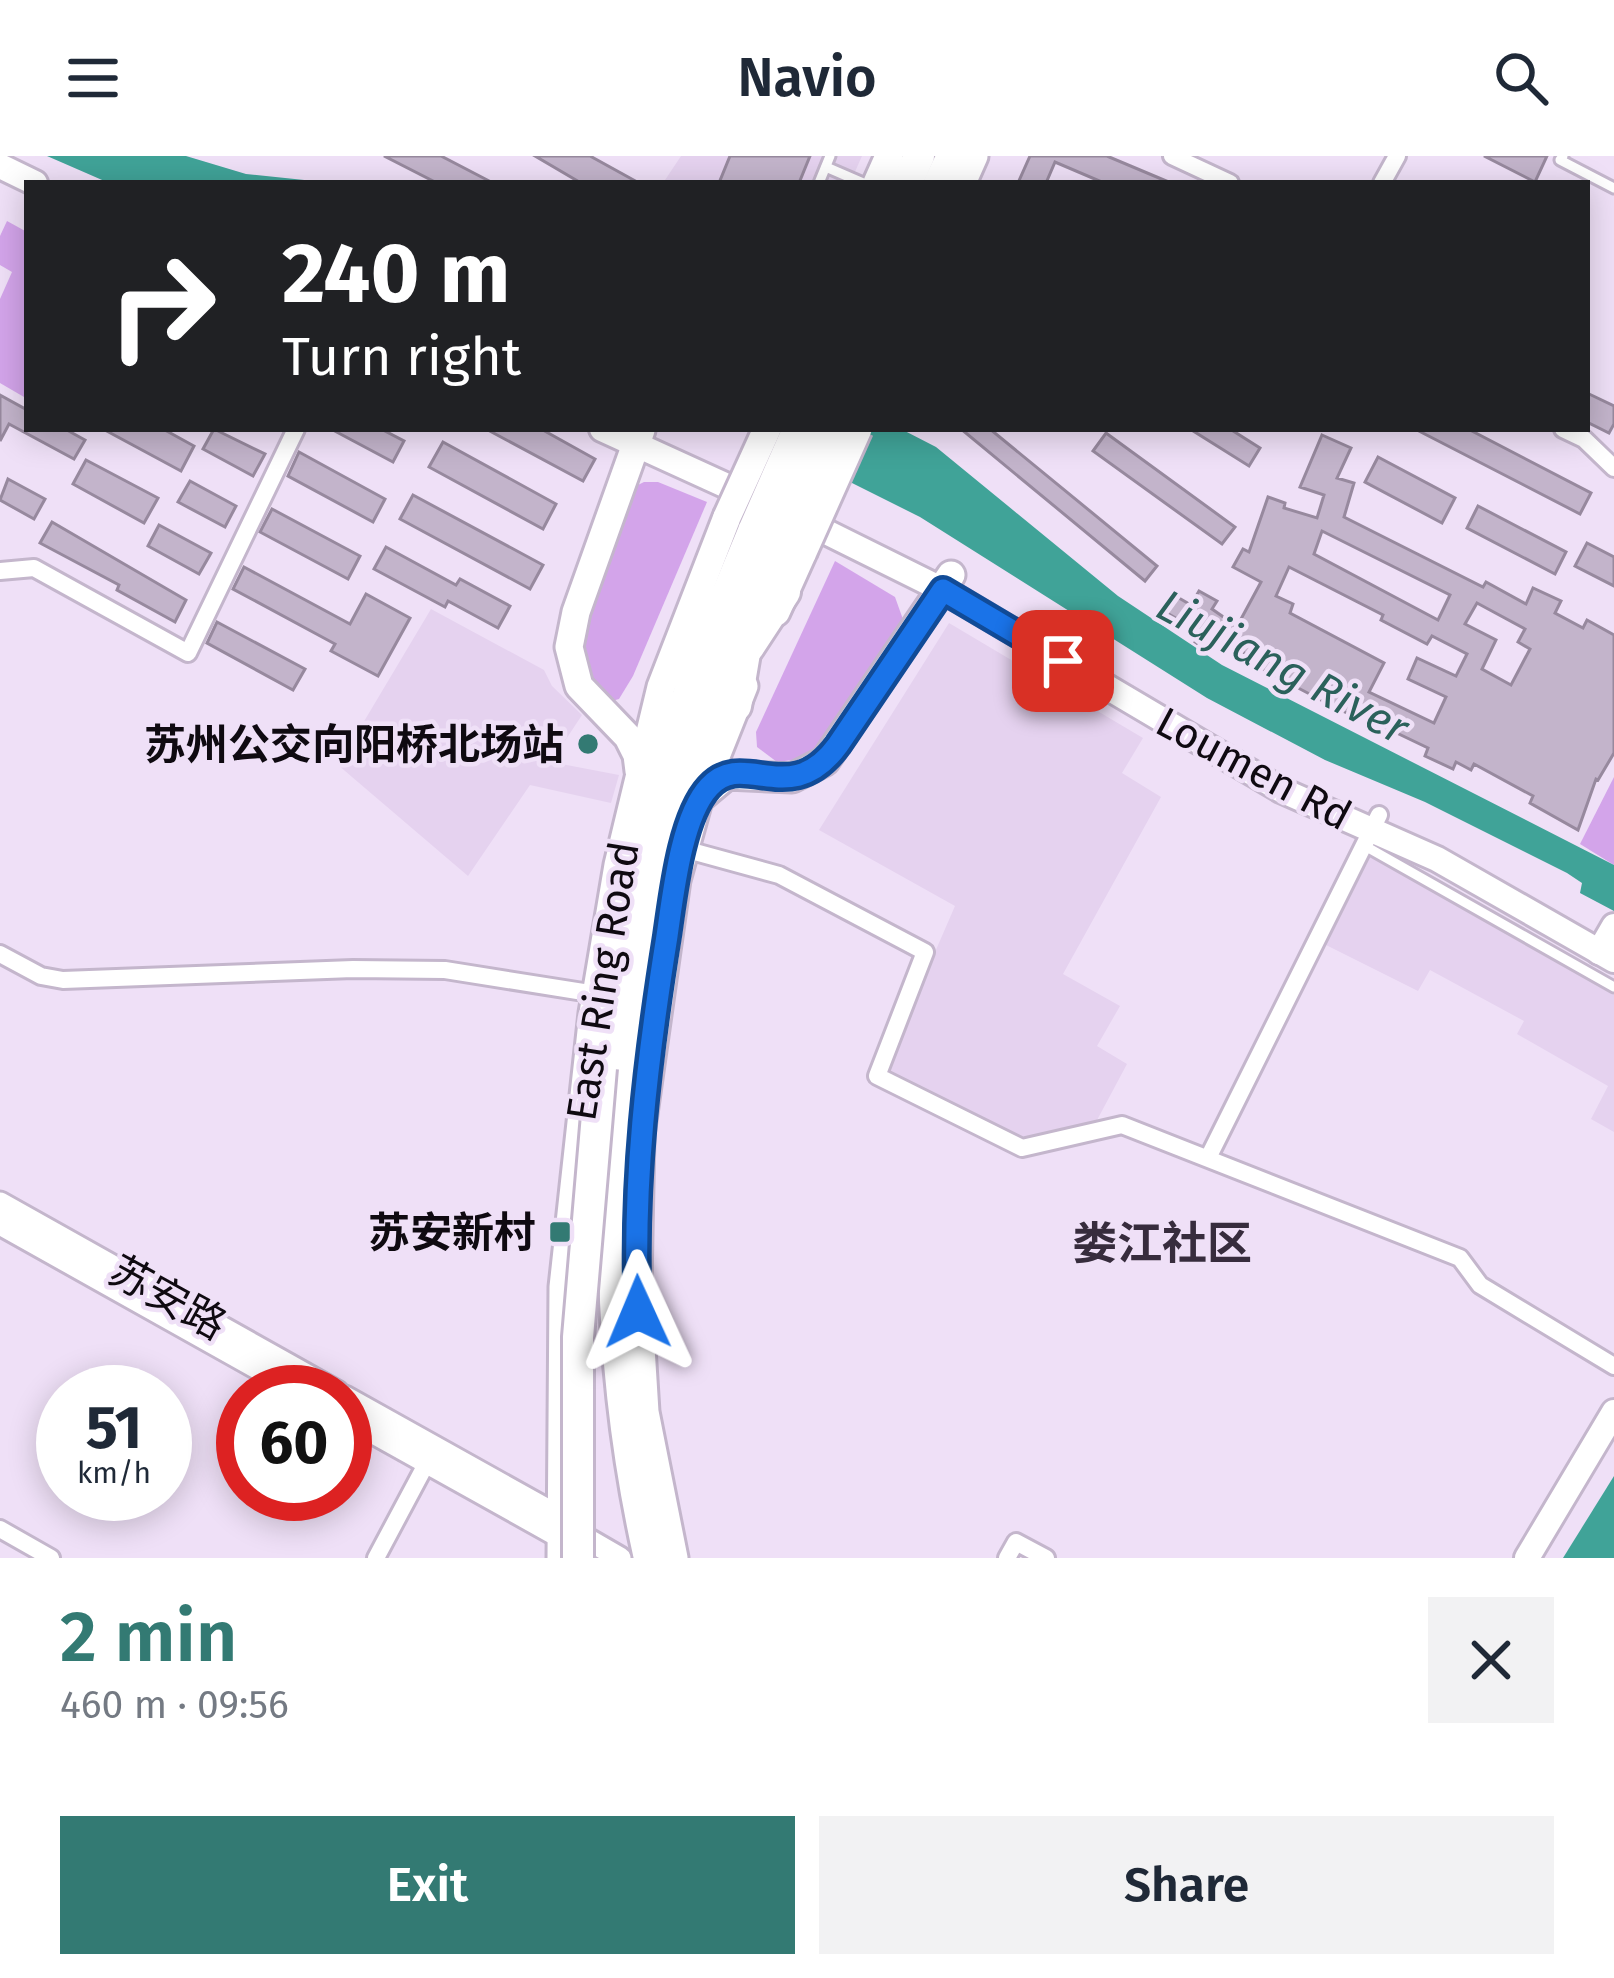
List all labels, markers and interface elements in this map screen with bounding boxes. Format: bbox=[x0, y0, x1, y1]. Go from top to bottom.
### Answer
icon: menu bbox=[60, 45, 126, 111]
icon: search bbox=[1488, 45, 1554, 111]
text: Navio bbox=[738, 46, 877, 110]
text: 240 m bbox=[282, 223, 510, 324]
icon: right bbox=[84, 228, 240, 384]
text: Turn right bbox=[282, 325, 521, 389]
water label: Liujiang River bbox=[1148, 578, 1419, 757]
pin bbox=[1012, 610, 1114, 712]
icon: arrive bbox=[1030, 628, 1096, 694]
street label: Loumen Rd bbox=[1148, 697, 1359, 841]
place label: 苏州公交向阳桥北场站 bbox=[144, 720, 564, 770]
marker: 苏州公交向阳桥北场站 bbox=[575, 731, 601, 757]
street label: East Ring Road bbox=[556, 838, 650, 1124]
place label: 苏安新村 bbox=[368, 1208, 536, 1258]
district label: 娄江社区 bbox=[1072, 1217, 1252, 1271]
marker: 苏安新村 bbox=[547, 1219, 573, 1245]
street label: 苏安路 bbox=[100, 1245, 235, 1350]
position arrow bbox=[575, 1249, 701, 1375]
speed limit sign: 60 bbox=[216, 1365, 372, 1521]
text: 51 bbox=[86, 1392, 142, 1464]
text: km/h bbox=[77, 1455, 151, 1491]
text: 2 min bbox=[60, 1594, 237, 1680]
button: close bbox=[1428, 1597, 1554, 1723]
text: 460 m · 09:56 bbox=[60, 1682, 289, 1728]
button: Exit bbox=[60, 1816, 795, 1954]
button: Share bbox=[819, 1816, 1554, 1954]

